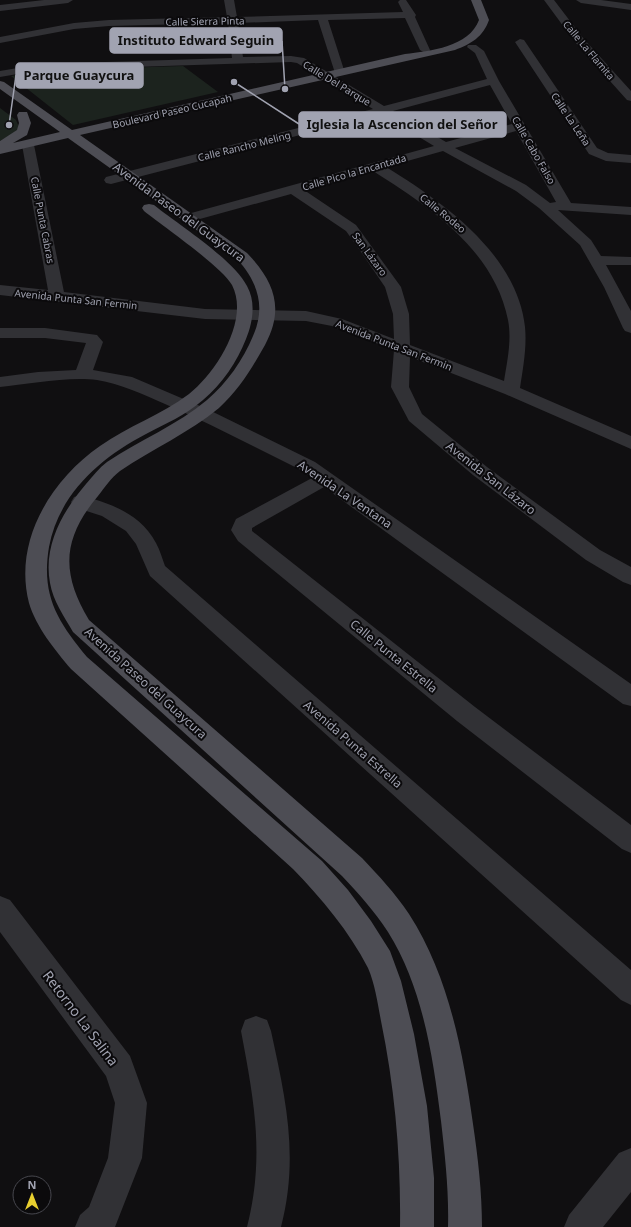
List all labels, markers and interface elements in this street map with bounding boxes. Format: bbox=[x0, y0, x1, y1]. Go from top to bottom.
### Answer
street label: Calle Sierra Pinta bbox=[165, 13, 245, 29]
street label: Calle La Flamita bbox=[560, 17, 618, 83]
callout: Instituto Edward Seguin bbox=[110, 28, 282, 53]
text: Instituto Edward Seguin bbox=[118, 31, 274, 49]
street label: Calle Del Parque bbox=[300, 57, 374, 109]
callout: Parque Guaycura bbox=[16, 63, 143, 88]
text: Parque Guaycura bbox=[24, 66, 134, 84]
street label: Boulevard Paseo Cucapah bbox=[111, 90, 233, 132]
street label: Calle La Leña bbox=[548, 90, 594, 148]
callout: Iglesia la Ascencion del Señor bbox=[299, 112, 506, 137]
street label: Calle Cabo Falso bbox=[509, 113, 559, 187]
text: Iglesia la Ascencion del Señor bbox=[306, 115, 498, 133]
street label: Calle Rancho Meling bbox=[196, 128, 292, 164]
street label: Calle Pico la Encantada bbox=[300, 150, 408, 194]
street label: Avenida Paseo del Guaycura bbox=[110, 158, 248, 266]
street label: Calle Punta Cabras bbox=[28, 175, 58, 265]
street label: Calle Rodeo bbox=[417, 190, 469, 236]
street label: San Lázaro bbox=[349, 229, 391, 279]
street label: Avenida Punta San Fermin bbox=[14, 286, 138, 312]
street label: Avenida Punta San Fermin bbox=[334, 316, 454, 374]
street label: Avenida San Lázaro bbox=[443, 438, 539, 518]
street label: Avenida La Ventana bbox=[294, 456, 396, 532]
street label: Calle Punta Estrella bbox=[347, 615, 441, 697]
street label: Avenida Paseo del Guaycura bbox=[81, 623, 211, 743]
street label: Avenida Punta Estrella bbox=[300, 696, 406, 792]
street label: Retorno La Salina bbox=[39, 966, 123, 1070]
north arrow bbox=[12, 1175, 52, 1215]
text: N bbox=[28, 1177, 36, 1192]

